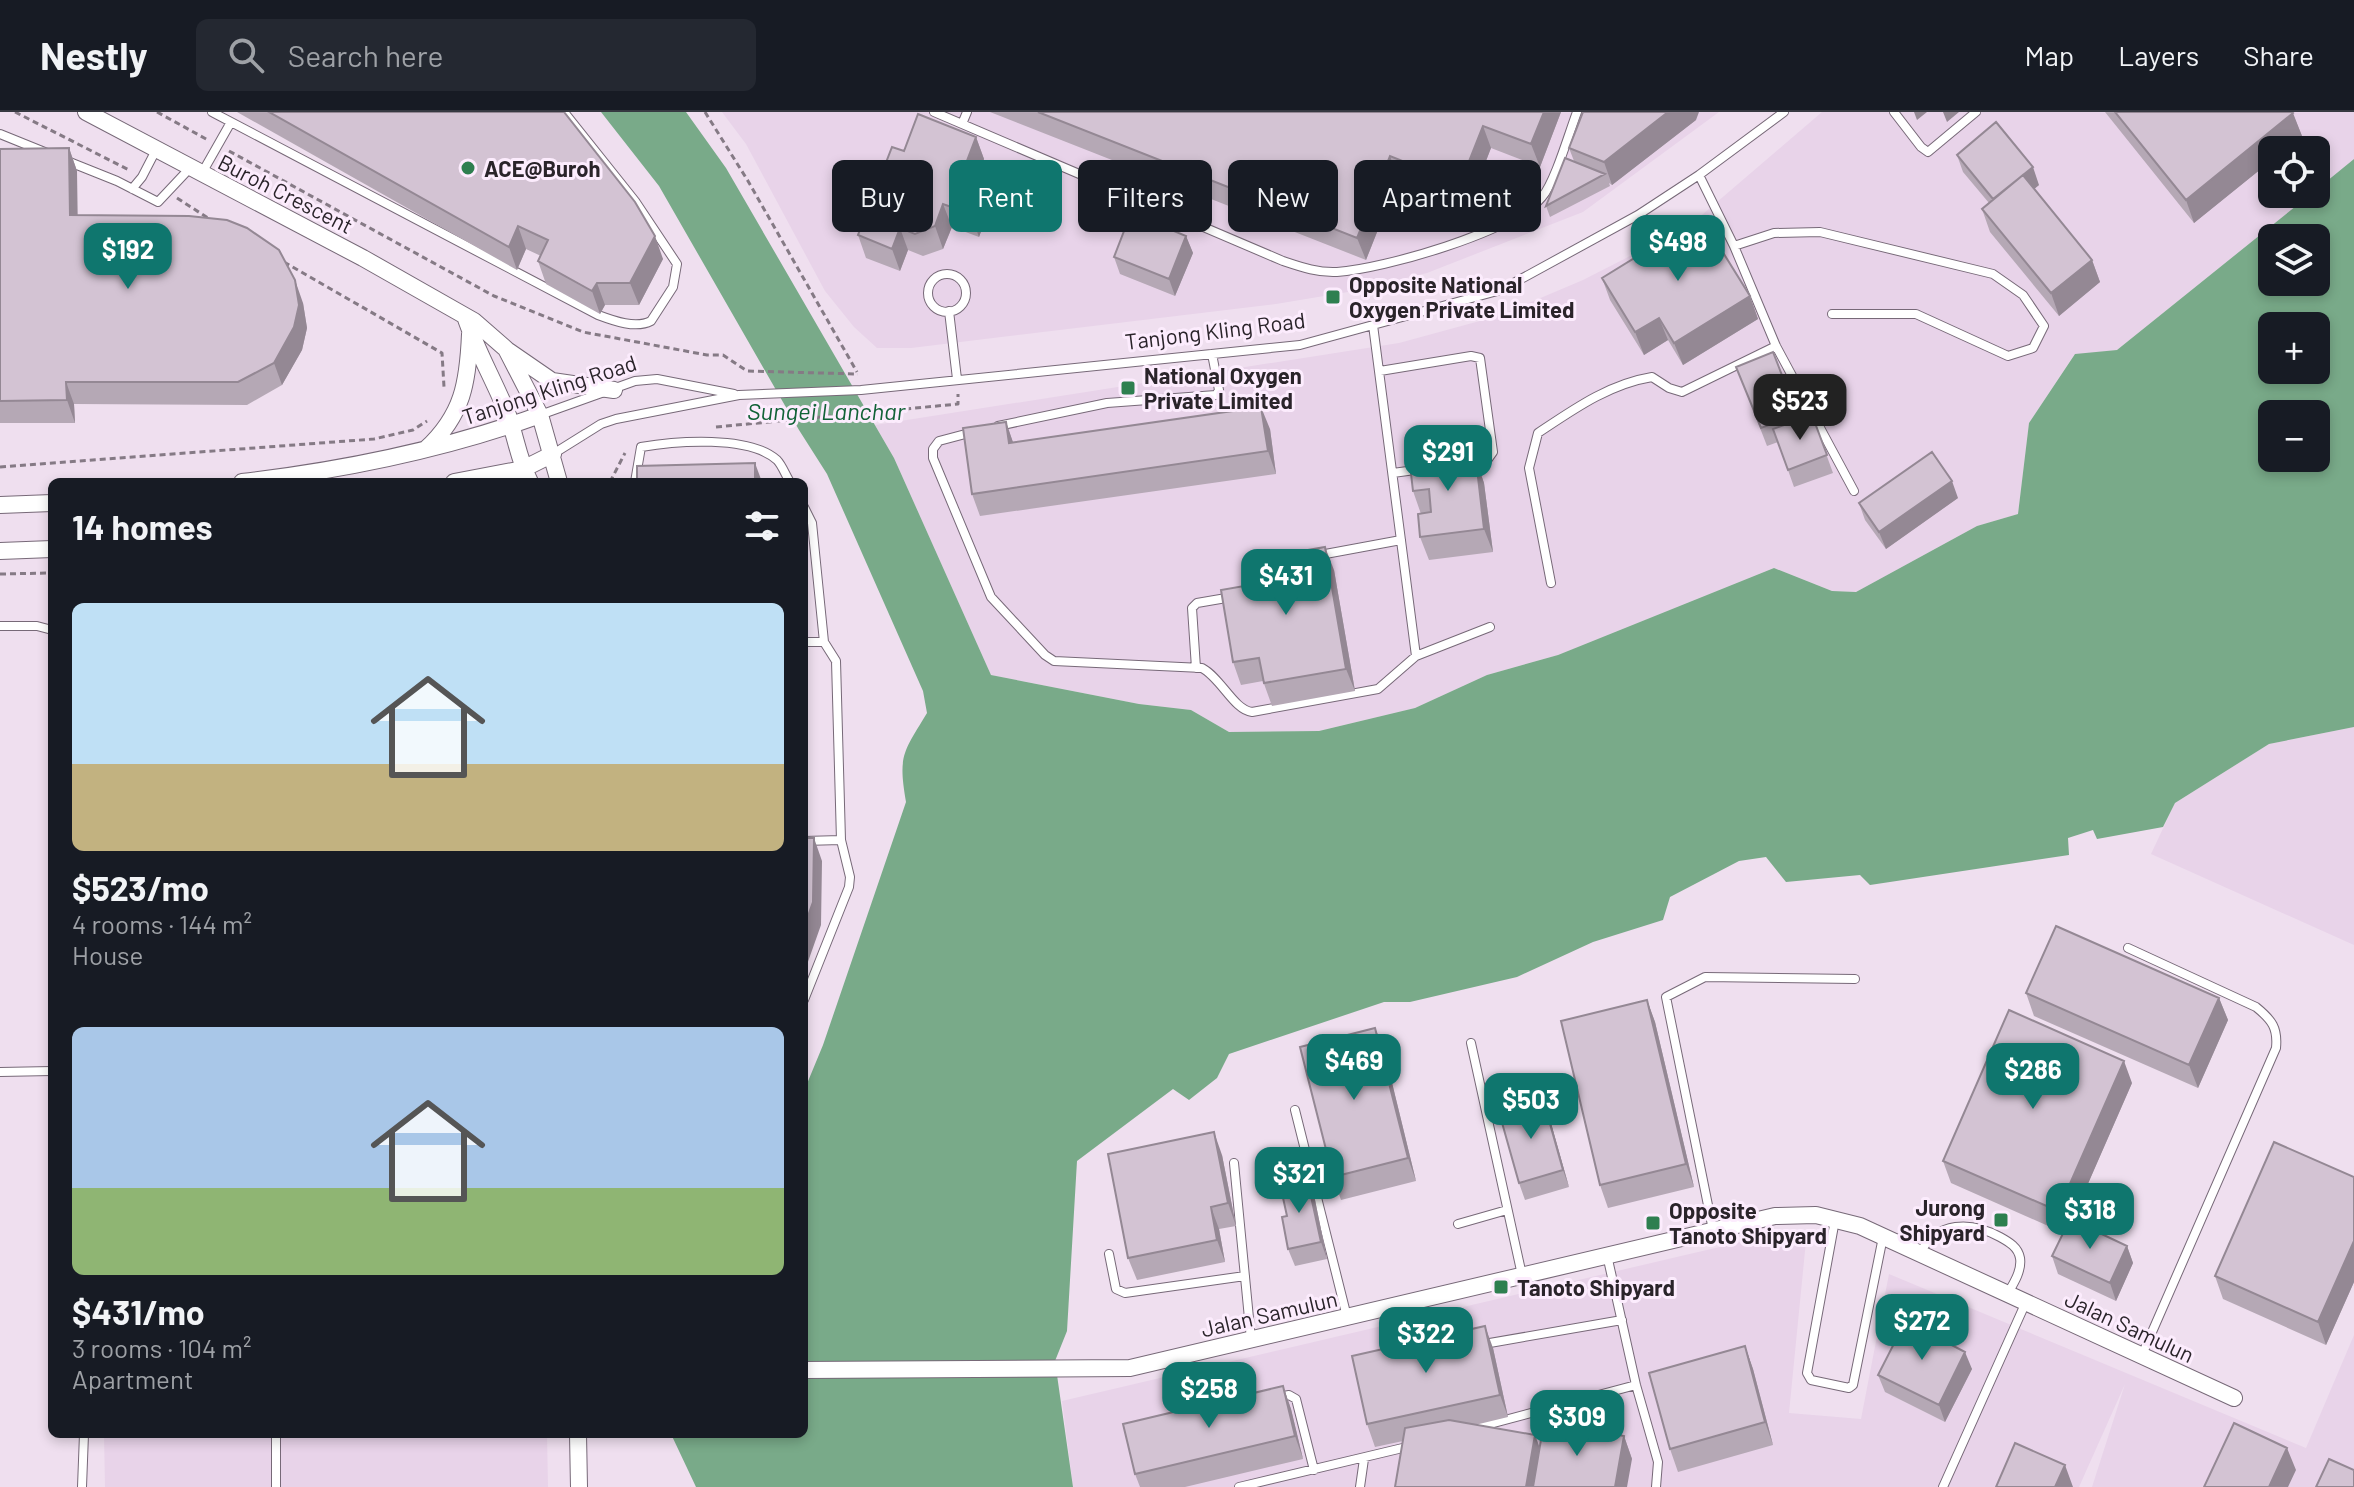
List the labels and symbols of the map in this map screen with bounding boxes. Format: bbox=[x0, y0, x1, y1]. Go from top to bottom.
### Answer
street label: Buroh Crescent bbox=[214, 148, 358, 238]
place label: ACE@Buroh bbox=[484, 155, 600, 181]
marker: ACE@Buroh bbox=[459, 159, 477, 177]
pin: $498 bbox=[1631, 215, 1725, 283]
pin: $192 bbox=[81, 223, 175, 291]
place label: Opposite National Oxygen Private Limited bbox=[1349, 271, 1574, 322]
marker: Opposite National Oxygen Private Limited bbox=[1324, 288, 1342, 306]
street label: Tanjong Kling Road bbox=[1123, 306, 1307, 354]
street label: Tanjong Kling Road bbox=[459, 349, 639, 429]
place label: National Oxygen Private Limited bbox=[1144, 362, 1302, 413]
pin: $523 bbox=[1753, 374, 1847, 442]
marker: National Oxygen Private Limited bbox=[1119, 379, 1137, 397]
water label: Sungei Lanchar bbox=[747, 396, 907, 425]
pin: $291 bbox=[1401, 425, 1495, 493]
pin: $431 bbox=[1239, 549, 1333, 617]
pin: $469 bbox=[1307, 1034, 1401, 1102]
pin: $286 bbox=[1986, 1043, 2080, 1111]
pin: $503 bbox=[1484, 1073, 1578, 1141]
pin: $321 bbox=[1252, 1147, 1346, 1215]
pin: $318 bbox=[2043, 1183, 2137, 1251]
place label: Jurong Shipyard bbox=[1900, 1194, 1985, 1245]
place label: Opposite Tanoto Shipyard bbox=[1669, 1197, 1827, 1248]
marker: Jurong Shipyard bbox=[1992, 1211, 2010, 1229]
marker: Opposite Tanoto Shipyard bbox=[1644, 1214, 1662, 1232]
place label: Tanoto Shipyard bbox=[1517, 1274, 1675, 1300]
marker: Tanoto Shipyard bbox=[1492, 1278, 1510, 1296]
street label: Jalan Samulun bbox=[1198, 1285, 1340, 1341]
street label: Jalan Samulun bbox=[2061, 1285, 2199, 1367]
pin: $272 bbox=[1875, 1294, 1969, 1362]
pin: $322 bbox=[1379, 1307, 1473, 1375]
pin: $258 bbox=[1162, 1362, 1256, 1430]
pin: $309 bbox=[1530, 1390, 1624, 1458]

